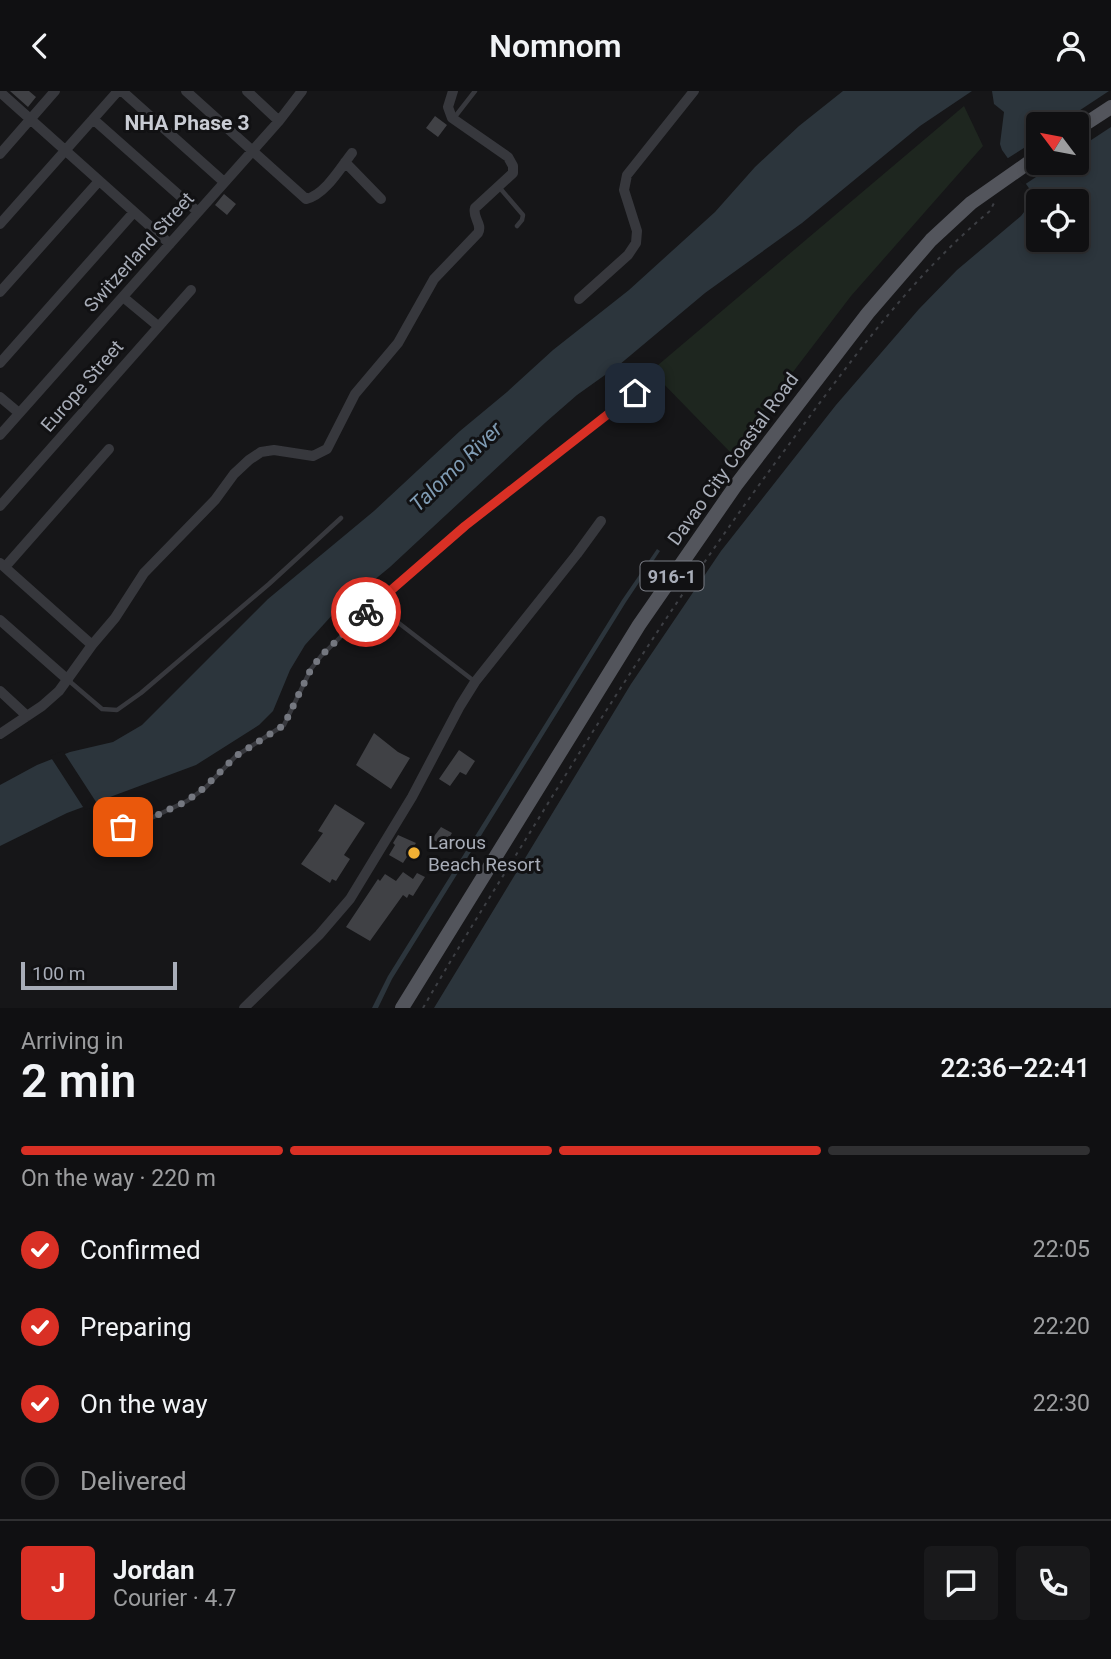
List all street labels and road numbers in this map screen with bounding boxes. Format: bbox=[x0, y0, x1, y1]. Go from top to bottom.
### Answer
street label: Switzerland Street bbox=[79, 187, 199, 317]
street label: Europe Street bbox=[36, 336, 128, 436]
street label: Davao City Coastal Road bbox=[663, 368, 803, 550]
road number: 916-1 bbox=[640, 562, 704, 591]

